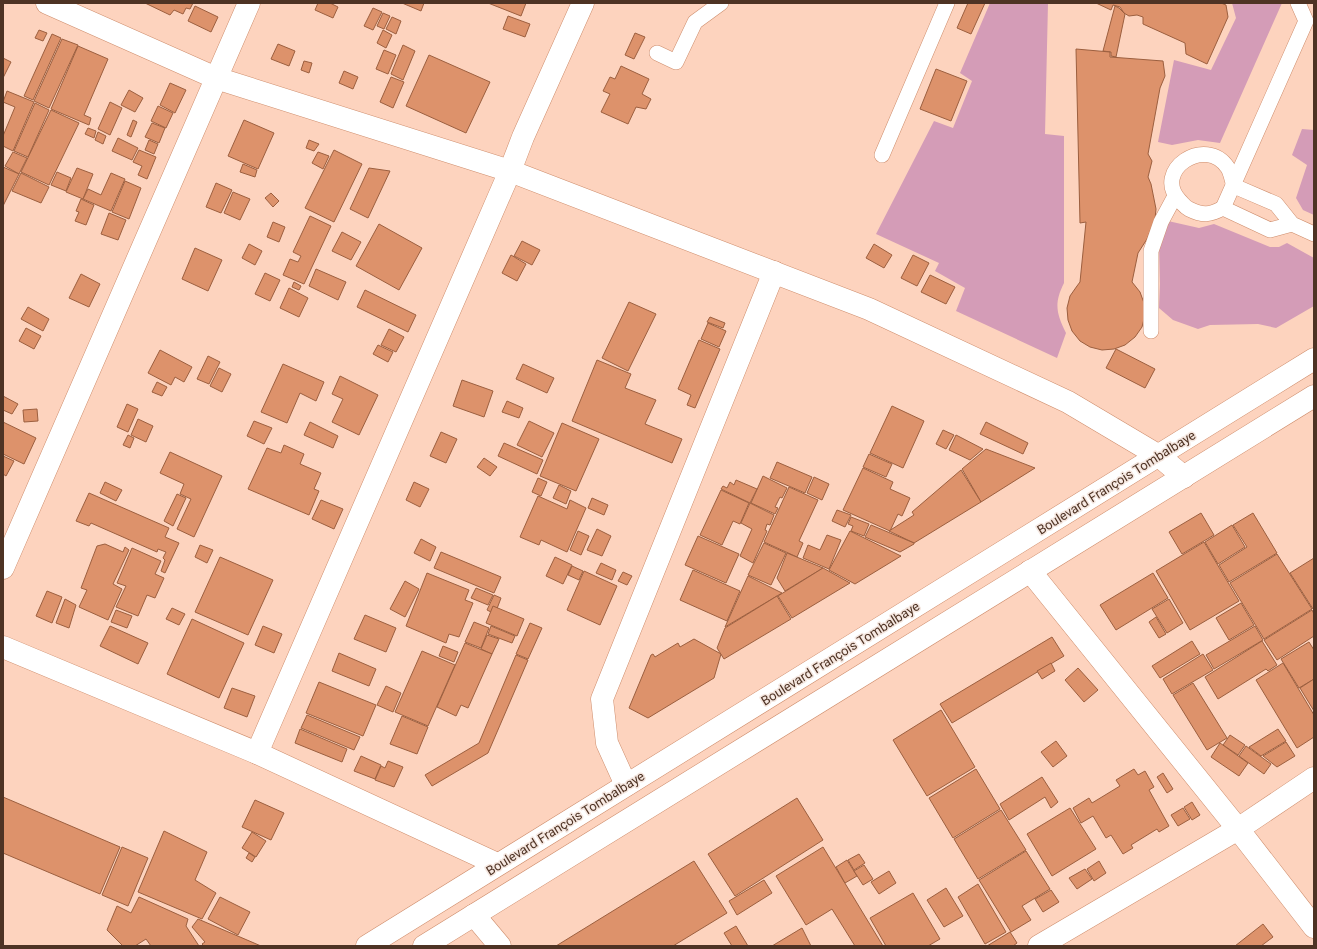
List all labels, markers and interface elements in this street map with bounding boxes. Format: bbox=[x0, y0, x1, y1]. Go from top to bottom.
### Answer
street label: Boulevard François Tombalbaye bbox=[1034, 427, 1198, 538]
street label: Boulevard François Tombalbaye bbox=[758, 598, 922, 709]
street label: Boulevard François Tombalbaye bbox=[483, 768, 647, 879]

